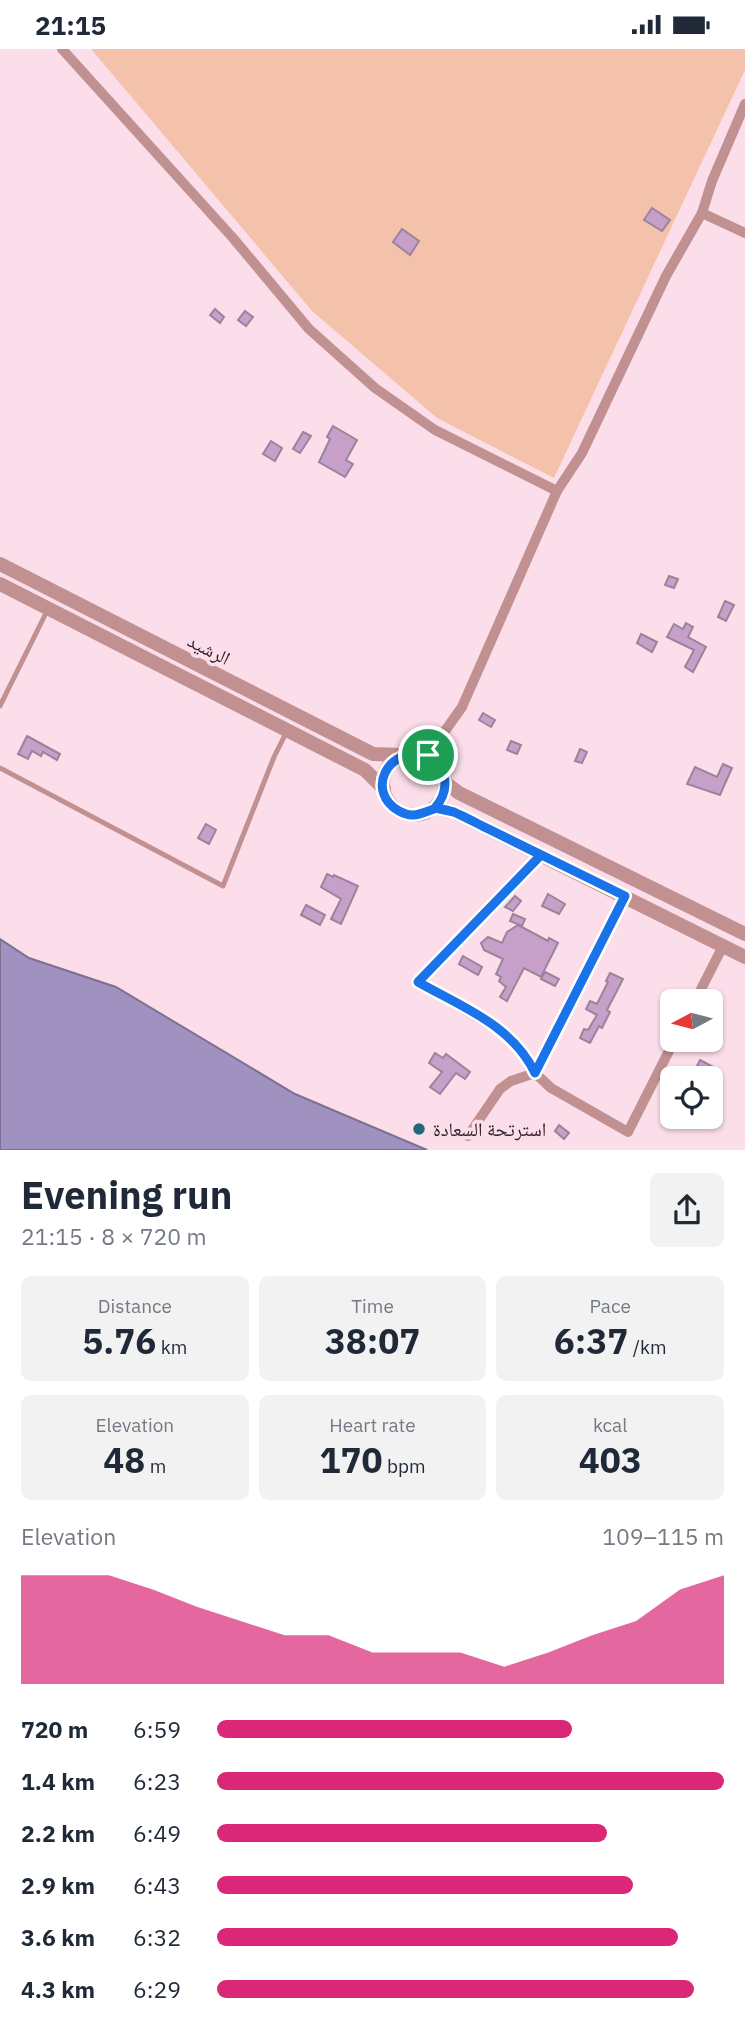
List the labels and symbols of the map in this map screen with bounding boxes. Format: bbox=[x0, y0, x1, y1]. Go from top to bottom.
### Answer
street label: الرشيد bbox=[184, 628, 234, 670]
pin bbox=[398, 725, 458, 785]
north arrow bbox=[660, 989, 723, 1052]
place label: استرتحة السعادة bbox=[433, 1117, 546, 1141]
marker: استرتحة السعادة bbox=[411, 1121, 427, 1137]

